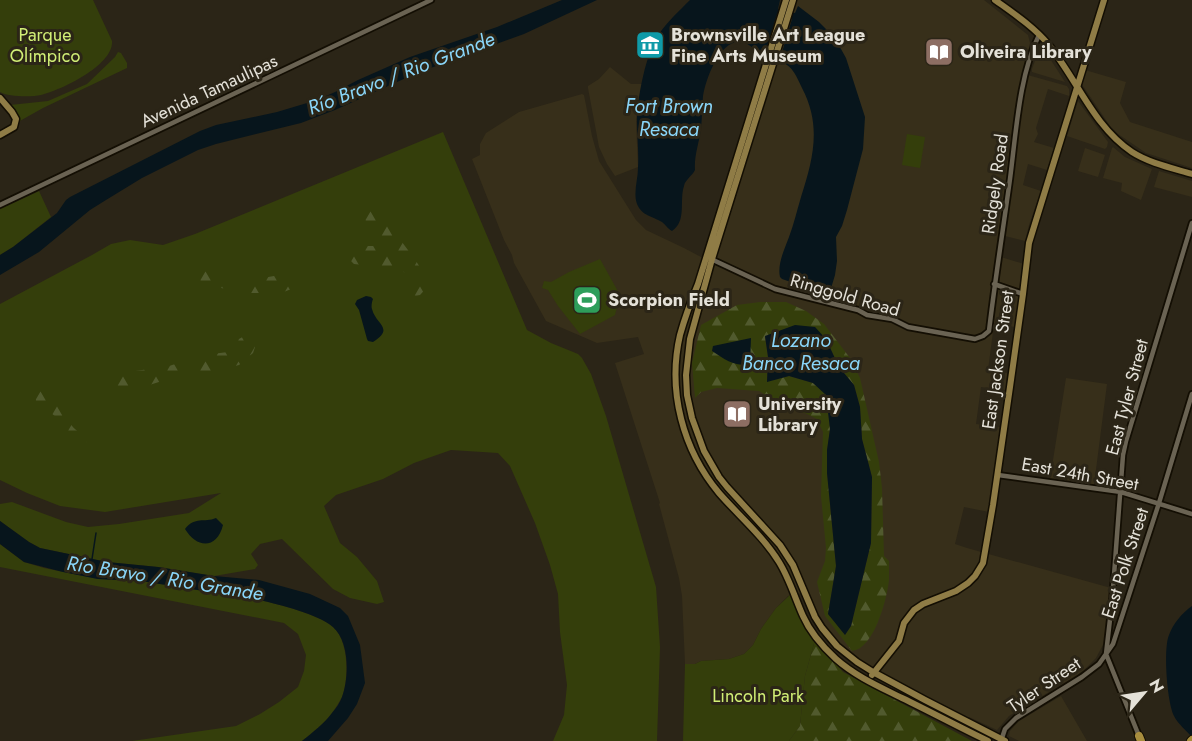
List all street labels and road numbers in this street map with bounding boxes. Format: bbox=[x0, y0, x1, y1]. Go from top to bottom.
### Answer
street label: Avenida Tamaulipas bbox=[136, 48, 282, 134]
street label: Ridgely Road bbox=[975, 132, 1015, 236]
street label: Ringgold Road bbox=[787, 267, 903, 323]
street label: East Jackson Street bbox=[975, 288, 1021, 431]
street label: East Tyler Street bbox=[1099, 335, 1155, 458]
street label: East 24th Street bbox=[1019, 451, 1141, 497]
street label: East Polk Street bbox=[1095, 504, 1155, 622]
street label: Tyler Street bbox=[1002, 650, 1087, 719]

